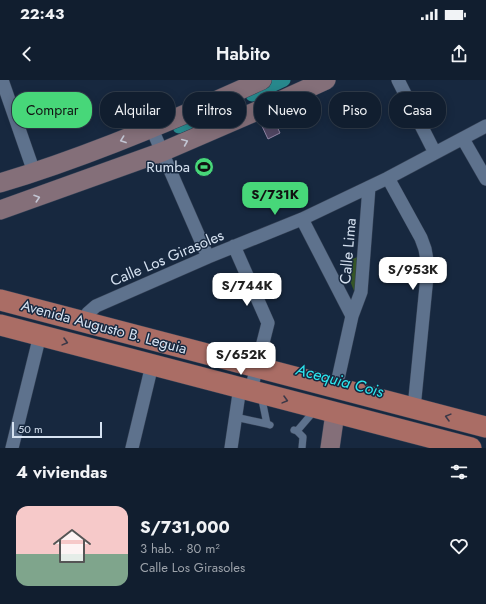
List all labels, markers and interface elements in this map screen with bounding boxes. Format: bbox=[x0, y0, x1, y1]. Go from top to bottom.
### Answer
text: 22:43 bbox=[20, 3, 64, 25]
text: Habito bbox=[216, 41, 270, 67]
icon: back bbox=[16, 43, 38, 65]
icon: share bbox=[448, 43, 470, 65]
chip: Comprar bbox=[12, 92, 92, 128]
chip: Alquilar bbox=[100, 92, 175, 128]
chip: Filtros bbox=[183, 92, 246, 128]
chip: Nuevo bbox=[254, 92, 321, 128]
chip: Piso bbox=[329, 92, 381, 128]
chip: Casa bbox=[389, 92, 446, 128]
one-way arrow bbox=[120, 135, 127, 143]
one-way arrow bbox=[181, 139, 188, 147]
place label: Rumba bbox=[146, 156, 190, 178]
sports icon: Rumba bbox=[193, 156, 215, 178]
pin: S/731K bbox=[242, 182, 308, 216]
text: S/731K bbox=[251, 185, 299, 204]
one-way arrow bbox=[33, 194, 40, 202]
street label: Calle Lima bbox=[334, 217, 362, 285]
street label: Calle Los Girasoles bbox=[107, 224, 227, 292]
pin: S/953K bbox=[380, 257, 446, 291]
text: S/953K bbox=[388, 260, 438, 279]
pin: S/744K bbox=[214, 273, 280, 307]
text: S/744K bbox=[221, 276, 273, 295]
street label: Avenida Augusto B. Leguia bbox=[19, 294, 189, 360]
one-way arrow bbox=[62, 337, 68, 345]
pin: S/652K bbox=[208, 342, 274, 376]
text: S/652K bbox=[216, 345, 266, 364]
water label: Acequia Cois bbox=[293, 357, 387, 403]
one-way arrow bbox=[282, 395, 289, 403]
one-way arrow bbox=[445, 413, 452, 422]
scale bar bbox=[12, 420, 102, 439]
text: 50 m bbox=[18, 421, 43, 437]
text: 4 viviendas bbox=[16, 460, 107, 484]
icon: filters bbox=[448, 461, 470, 483]
text: S/731,000 bbox=[140, 515, 230, 539]
icon: home bbox=[48, 522, 96, 570]
icon: heart bbox=[448, 535, 470, 557]
text: 3 hab. · 80 m² bbox=[140, 539, 220, 558]
text: Calle Los Girasoles bbox=[140, 558, 245, 577]

